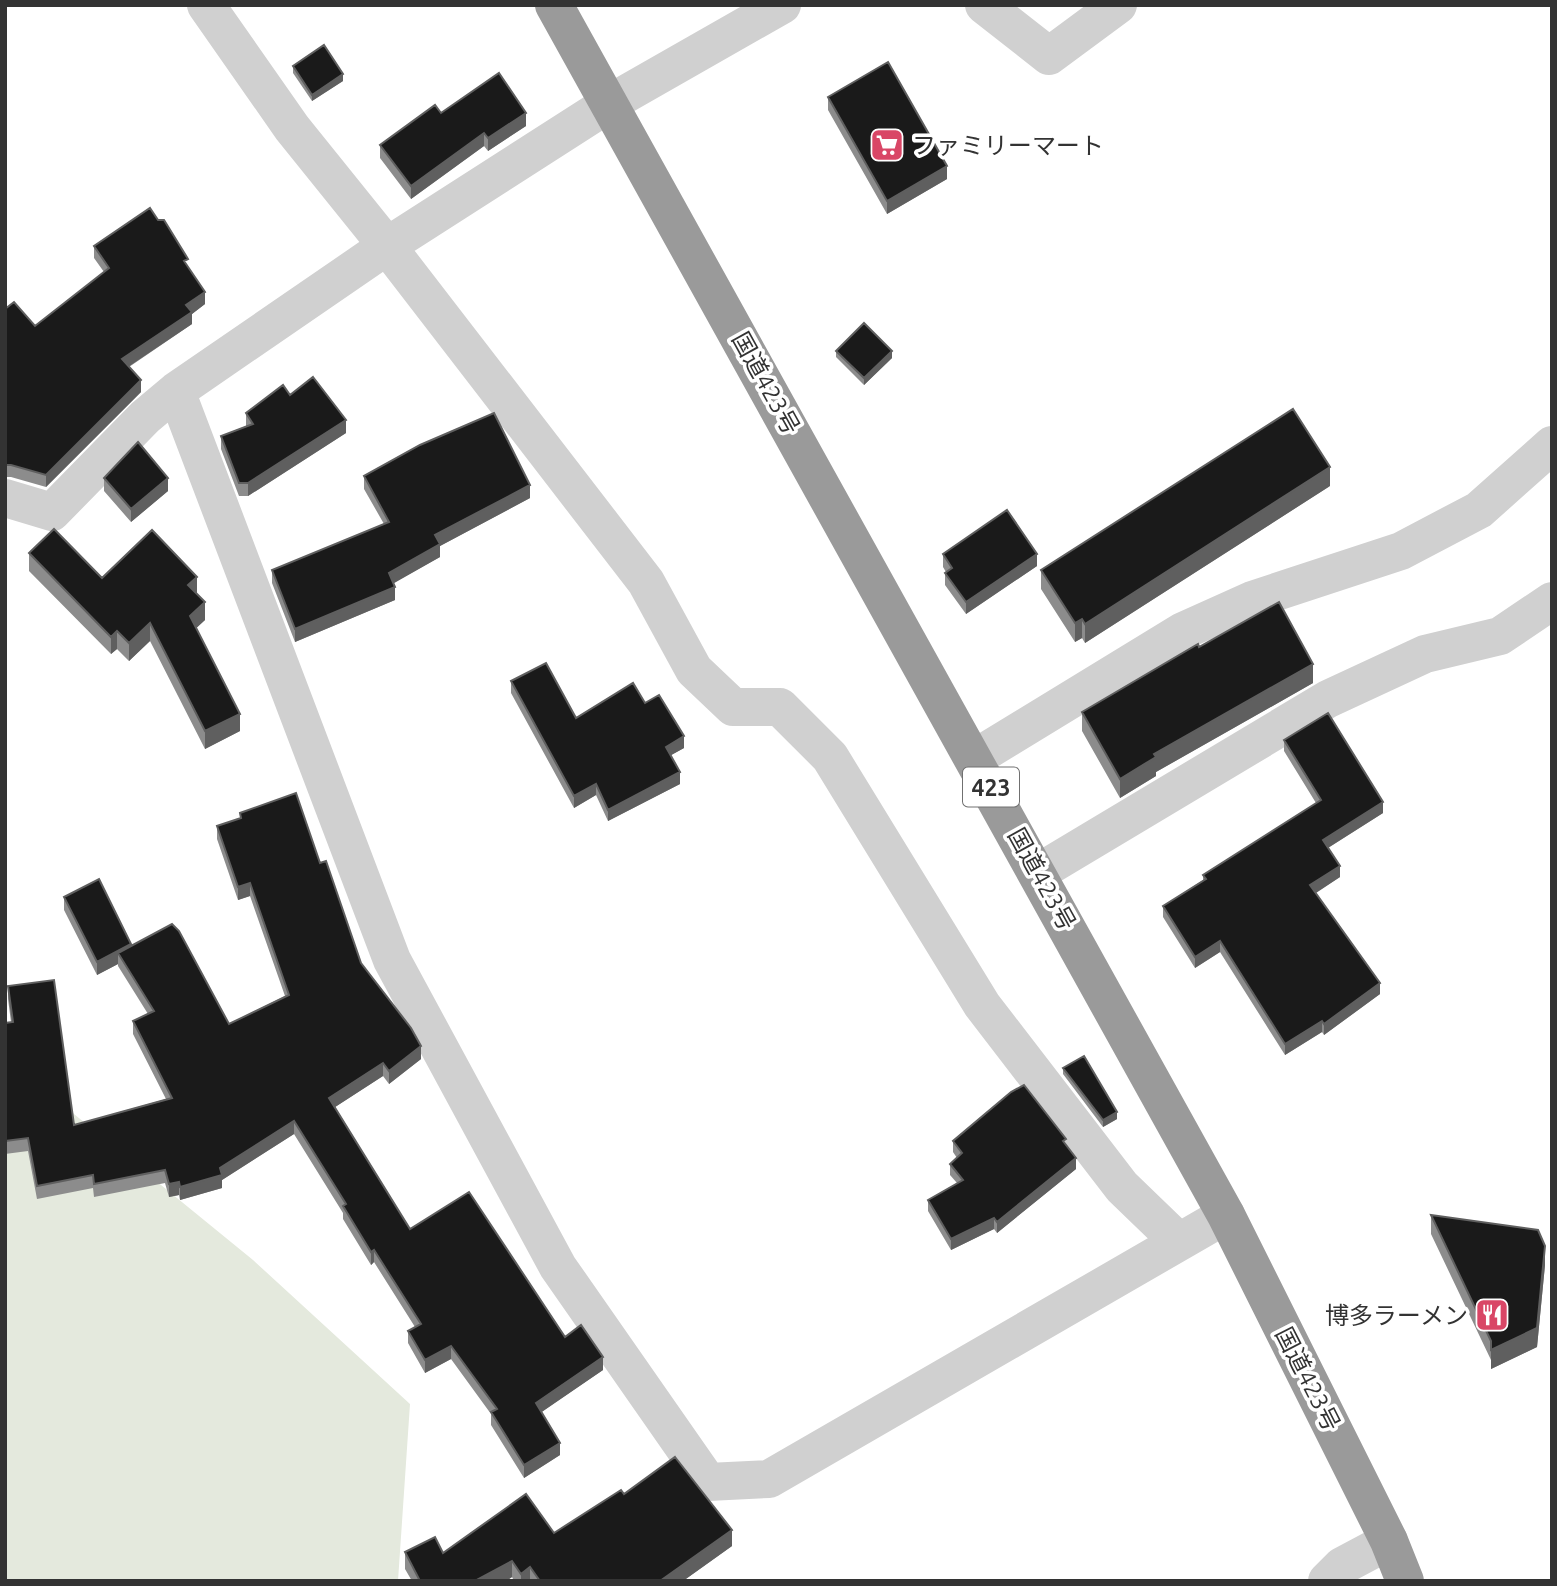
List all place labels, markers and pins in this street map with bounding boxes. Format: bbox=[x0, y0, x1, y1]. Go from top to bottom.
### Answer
supermarket icon: ファミリーマート bbox=[868, 126, 906, 164]
place label: ファミリーマート bbox=[912, 132, 1104, 159]
restaurant icon: 博多ラーメン bbox=[1473, 1296, 1511, 1334]
place label: 博多ラーメン bbox=[1325, 1302, 1468, 1329]

